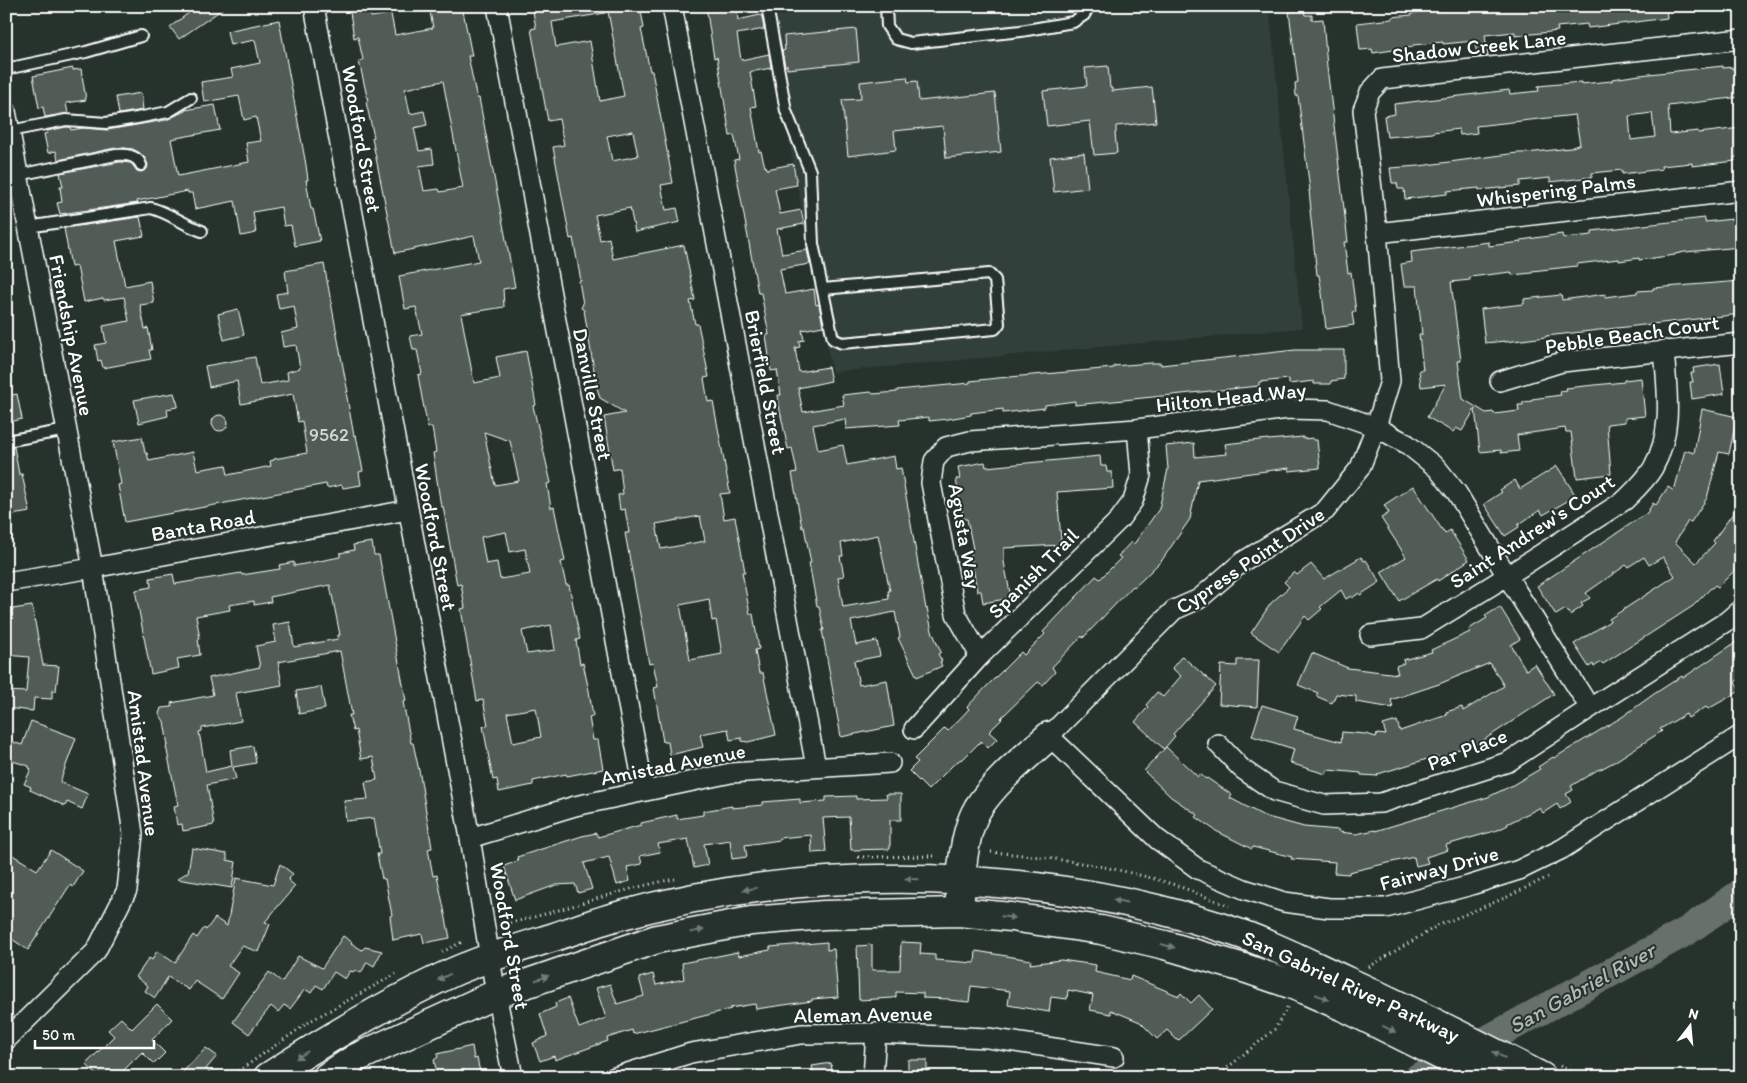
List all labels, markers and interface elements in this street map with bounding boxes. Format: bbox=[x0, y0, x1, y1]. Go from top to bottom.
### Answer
street label: Shadow Creek Lane bbox=[1391, 24, 1567, 68]
street label: Woodford Street bbox=[337, 63, 387, 215]
street label: Whispering Palms bbox=[1475, 168, 1637, 212]
street label: Friendship Avenue bbox=[44, 252, 100, 418]
street label: Brierfield Street bbox=[740, 308, 792, 457]
street label: Pebble Beach Court bbox=[1543, 309, 1721, 359]
street label: Danville Street bbox=[568, 326, 618, 462]
street label: Hilton Head Way bbox=[1155, 377, 1308, 417]
house number: 9562 bbox=[309, 423, 349, 446]
street label: Woodford Street bbox=[409, 461, 463, 613]
street label: Saint Andrew's Court bbox=[1445, 468, 1619, 594]
street label: Agusta Way bbox=[943, 481, 987, 591]
street label: Cypress Point Drive bbox=[1171, 501, 1329, 619]
street label: Banta Road bbox=[149, 503, 258, 546]
street label: Spanish Trail bbox=[983, 522, 1084, 623]
street label: Amistad Avenue bbox=[123, 688, 165, 838]
street label: Par Place bbox=[1424, 722, 1510, 776]
street label: Amistad Avenue bbox=[598, 738, 748, 790]
street label: Fairway Drive bbox=[1377, 840, 1501, 896]
street label: Woodford Street bbox=[485, 860, 535, 1012]
one-way arrow bbox=[904, 875, 920, 883]
one-way arrow bbox=[742, 885, 758, 893]
one-way arrow bbox=[1112, 897, 1127, 905]
one-way arrow bbox=[1000, 913, 1016, 921]
street label: San Gabriel River Parkway bbox=[1238, 925, 1464, 1047]
one-way arrow bbox=[689, 927, 704, 935]
water label: San Gabriel River bbox=[1504, 936, 1662, 1039]
one-way arrow bbox=[1160, 942, 1175, 950]
one-way arrow bbox=[437, 973, 451, 981]
one-way arrow bbox=[534, 974, 549, 982]
one-way arrow bbox=[1315, 994, 1329, 1002]
street label: Aleman Avenue bbox=[793, 1000, 933, 1028]
north arrow bbox=[1664, 1000, 1714, 1050]
text: N bbox=[1687, 1005, 1700, 1023]
scale bar bbox=[35, 1018, 154, 1050]
one-way arrow bbox=[1382, 1025, 1397, 1034]
text: 50 m bbox=[42, 1026, 75, 1044]
one-way arrow bbox=[295, 1050, 308, 1060]
one-way arrow bbox=[1492, 1051, 1506, 1059]

